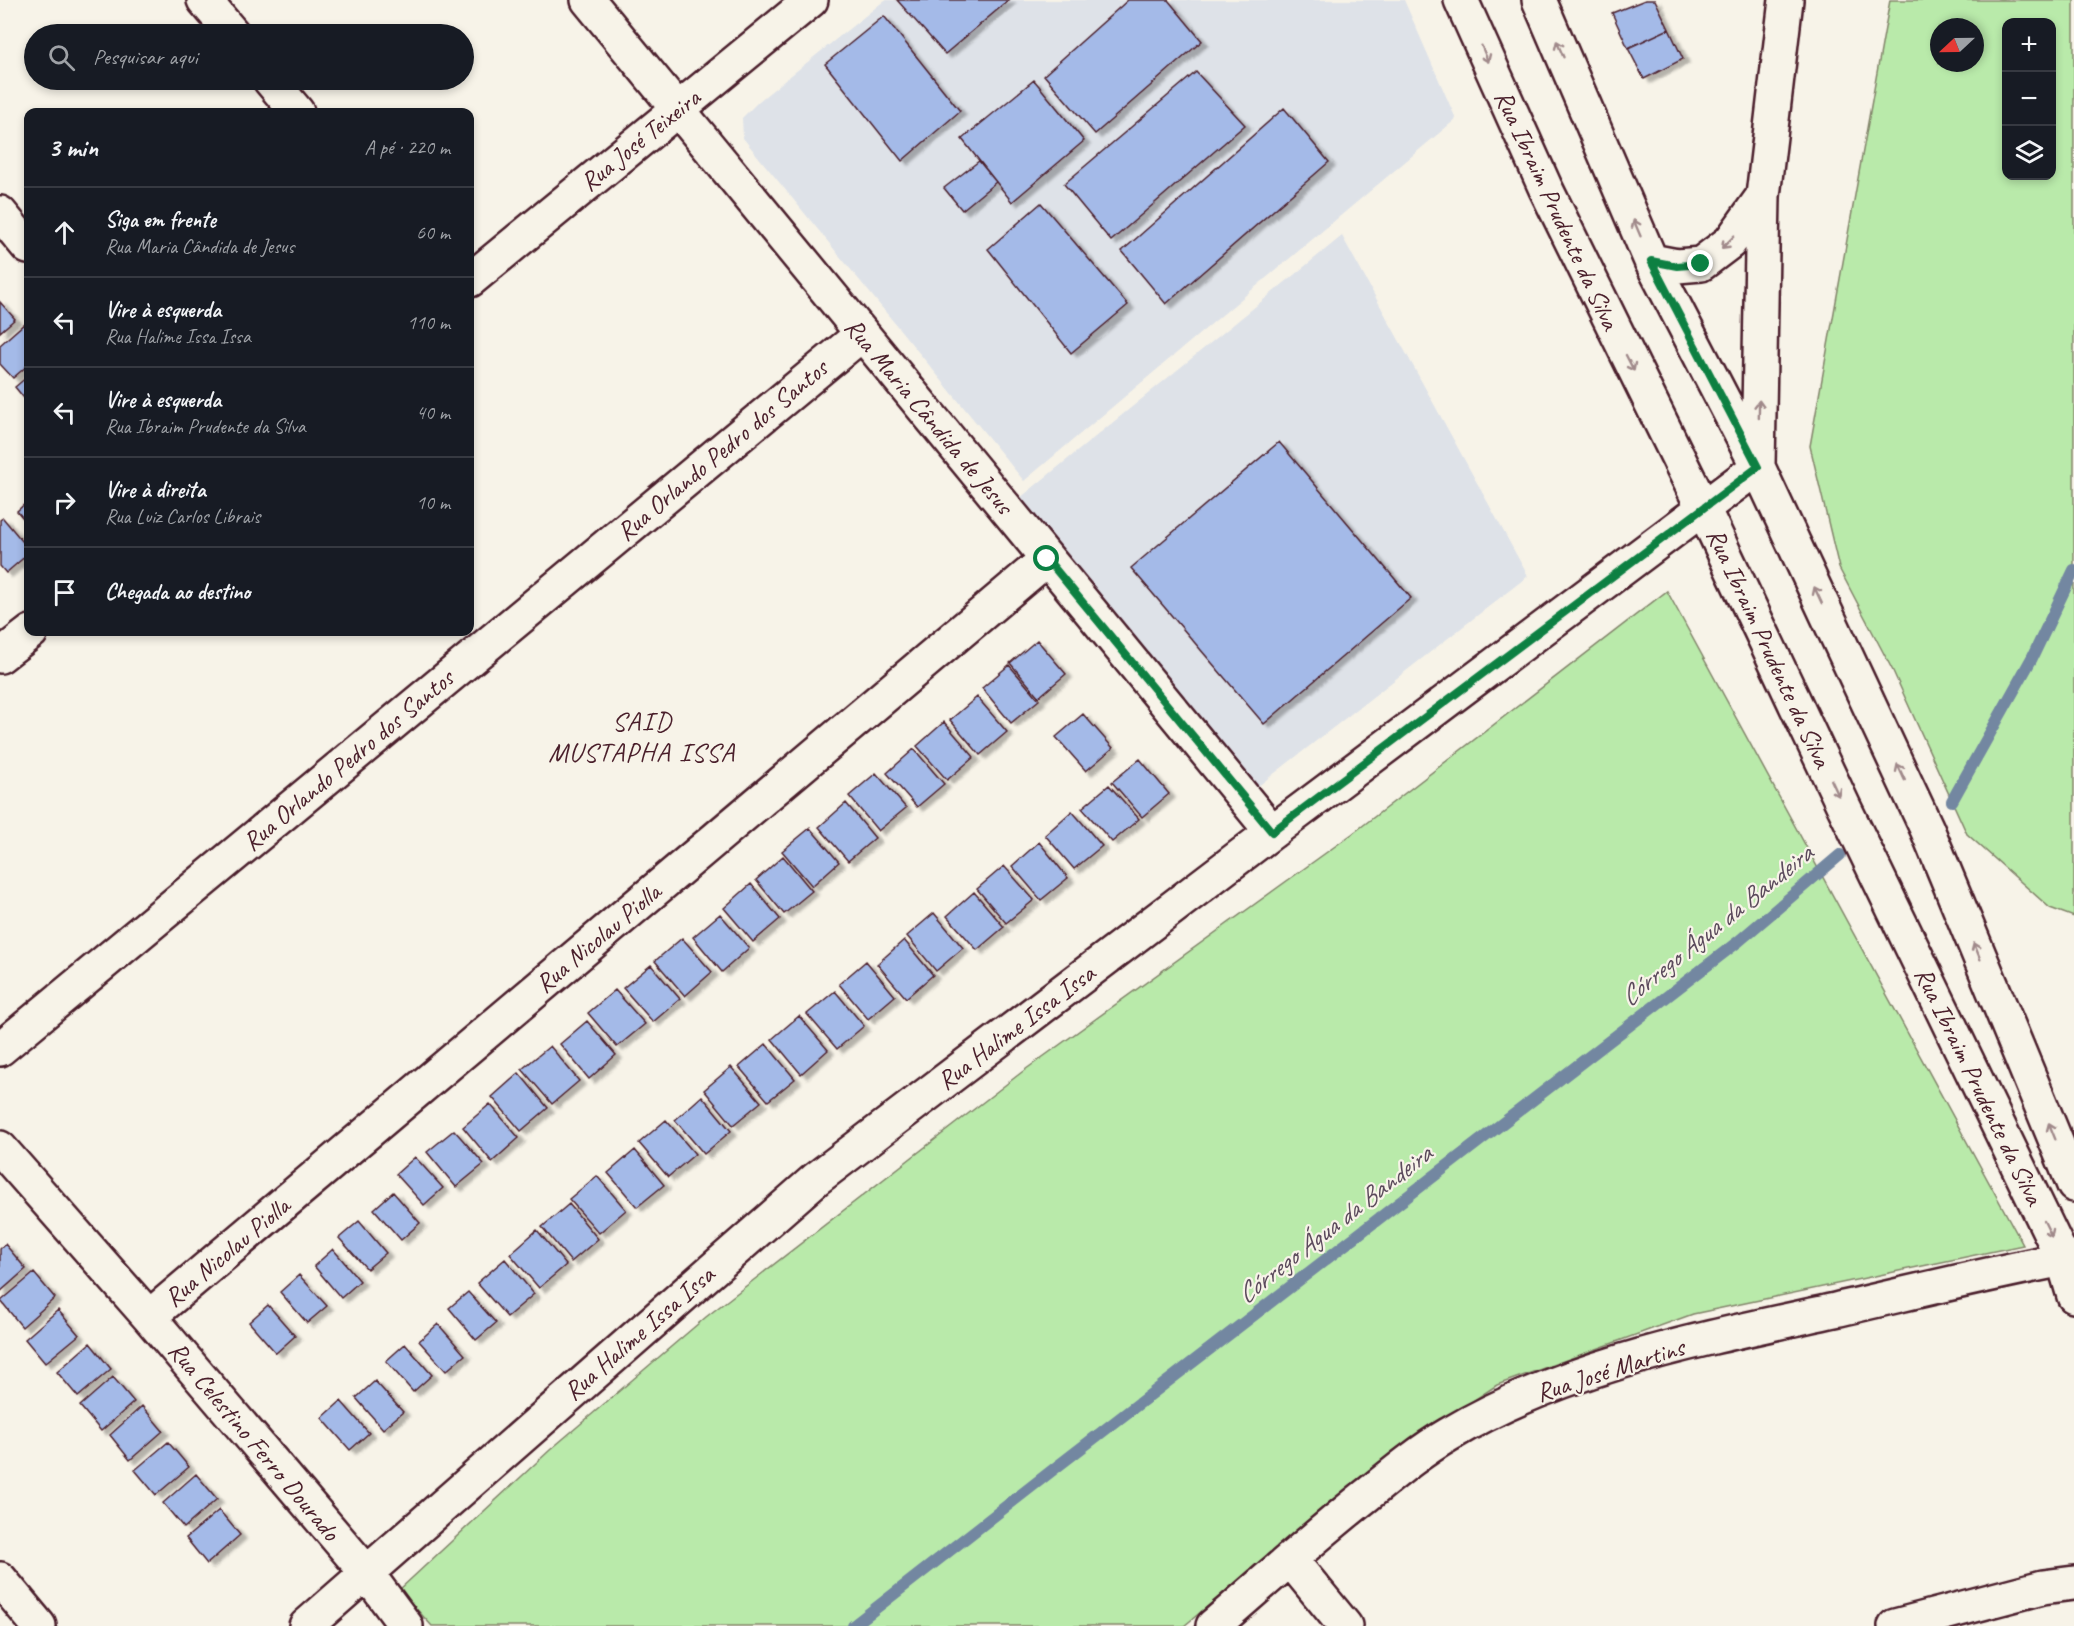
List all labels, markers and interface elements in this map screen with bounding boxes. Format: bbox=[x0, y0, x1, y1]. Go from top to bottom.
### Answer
north arrow bbox=[1930, 18, 1984, 72]
map controls bbox=[2002, 18, 2056, 180]
button: + bbox=[2002, 18, 2056, 72]
search box bbox=[24, 24, 474, 90]
one-way arrow bbox=[1554, 40, 1565, 58]
icon: search bbox=[45, 41, 78, 74]
text: Pesquisar aqui bbox=[93, 43, 198, 71]
one-way arrow bbox=[1479, 44, 1491, 62]
button: − bbox=[2002, 72, 2056, 126]
street label: Rua José Teixeira bbox=[573, 81, 708, 199]
street label: Rua Ibraim Prudente da Silva bbox=[1487, 85, 1628, 337]
button: layers bbox=[2002, 126, 2056, 180]
text: 3 min bbox=[48, 131, 98, 164]
text: A pé · 220 m bbox=[365, 135, 450, 160]
text: Siga em frente bbox=[105, 206, 216, 234]
icon: ahead bbox=[48, 216, 81, 249]
one-way arrow bbox=[1631, 219, 1642, 237]
text: 60 m bbox=[416, 220, 450, 245]
text: Rua Maria Cândida de Jesus bbox=[105, 234, 294, 259]
one-way arrow bbox=[1721, 234, 1736, 249]
route end bbox=[1687, 250, 1713, 276]
text: Vire à esquerda bbox=[105, 296, 221, 324]
icon: left bbox=[48, 306, 81, 339]
text: 110 m bbox=[407, 310, 450, 335]
street label: Rua Maria Cândida de Jesus bbox=[837, 311, 1022, 522]
text: Rua Halime Issa Issa bbox=[105, 324, 251, 349]
street label: Rua Orlando Pedro dos Santos bbox=[610, 351, 836, 548]
one-way arrow bbox=[1625, 354, 1637, 372]
text: Vire à esquerda bbox=[105, 386, 221, 414]
icon: left bbox=[48, 396, 81, 429]
one-way arrow bbox=[1753, 399, 1765, 419]
text: 40 m bbox=[416, 400, 450, 425]
text: Rua Ibraim Prudente da Silva bbox=[105, 414, 305, 439]
text: Vire à direita bbox=[105, 476, 205, 504]
icon: right bbox=[48, 486, 81, 519]
text: 10 m bbox=[416, 490, 450, 515]
text: Rua Luiz Carlos Librais bbox=[105, 504, 260, 529]
street label: Rua Ibraim Prudente da Silva bbox=[1699, 523, 1840, 775]
route start bbox=[1033, 545, 1059, 571]
icon: arrive bbox=[48, 576, 81, 609]
text: Chegada ao destino bbox=[105, 578, 250, 606]
one-way arrow bbox=[1812, 586, 1824, 604]
street label: Rua Orlando Pedro dos Santos bbox=[236, 661, 462, 858]
district label: SAID MUSTAPHA ISSA bbox=[548, 704, 736, 769]
one-way arrow bbox=[1894, 763, 1906, 781]
one-way arrow bbox=[1830, 779, 1842, 797]
water label: Córrego Água da Bandeira bbox=[1613, 835, 1821, 1013]
street label: Rua Nicolau Piolla bbox=[528, 874, 669, 1000]
one-way arrow bbox=[1971, 942, 1982, 961]
street label: Rua Halime Issa Issa bbox=[930, 956, 1103, 1097]
street label: Rua Ibraim Prudente da Silva bbox=[1907, 962, 2052, 1212]
one-way arrow bbox=[2046, 1122, 2057, 1141]
water label: Córrego Água da Bandeira bbox=[1229, 1136, 1440, 1311]
street label: Rua Nicolau Piolla bbox=[157, 1188, 298, 1314]
one-way arrow bbox=[2042, 1219, 2054, 1237]
street label: Rua Halime Issa Issa bbox=[557, 1257, 723, 1408]
street label: Rua José Martins bbox=[1532, 1330, 1690, 1409]
street label: Rua Celestino Ferro Dourado bbox=[161, 1335, 348, 1549]

